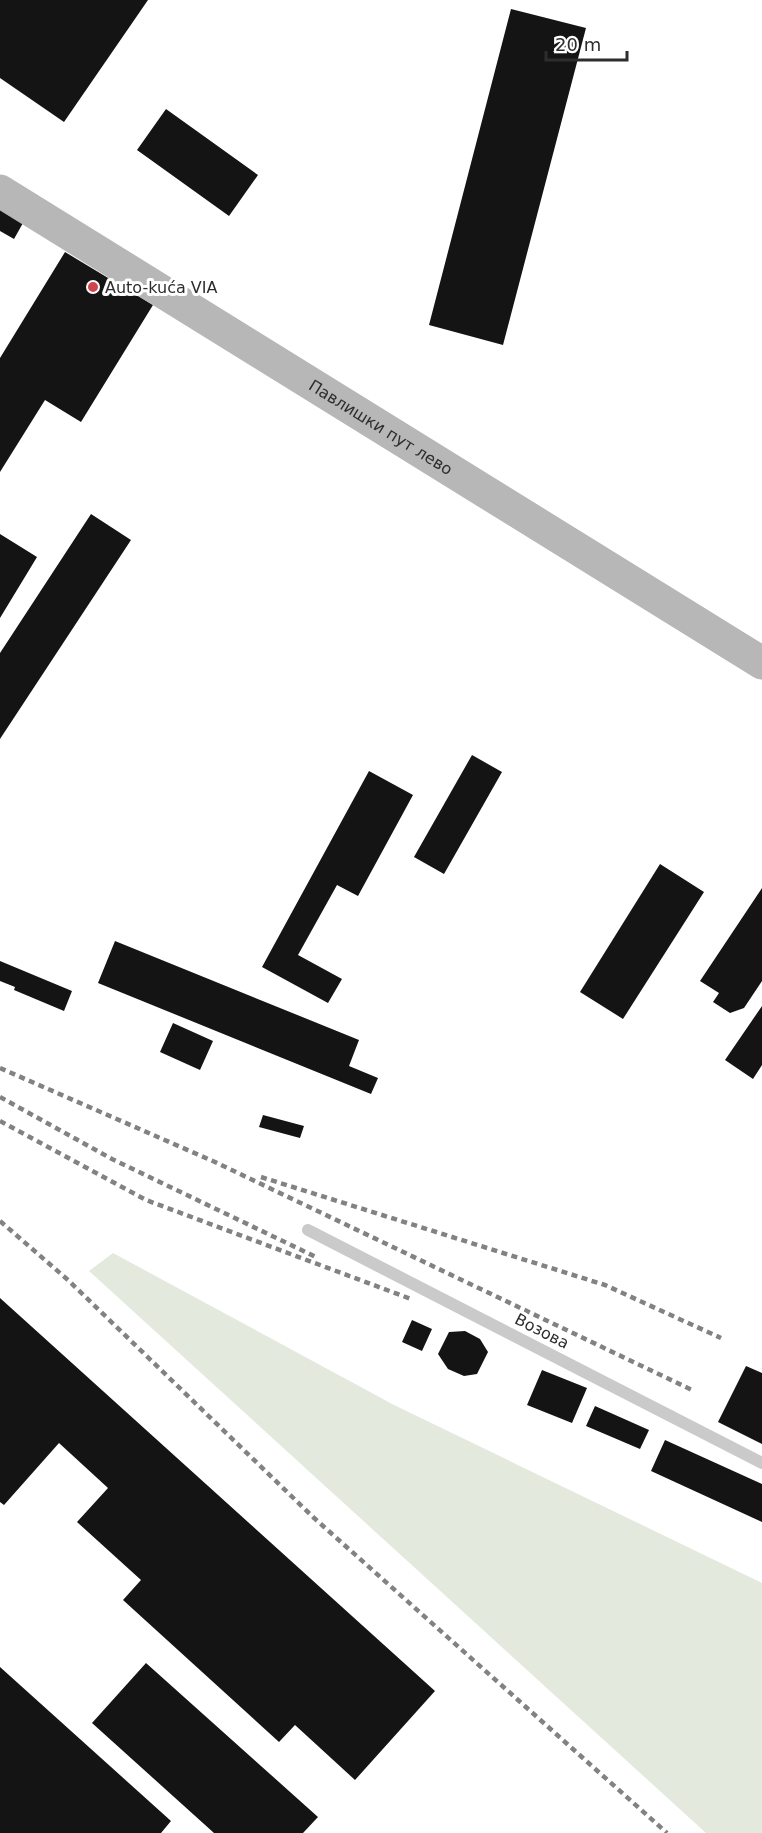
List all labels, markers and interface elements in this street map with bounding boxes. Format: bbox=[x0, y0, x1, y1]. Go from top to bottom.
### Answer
scale bar bbox=[546, 24, 627, 62]
text: 20 m bbox=[555, 34, 601, 55]
place label: Auto-kuća VIA bbox=[105, 278, 217, 297]
marker: Auto-kuća VIA bbox=[86, 280, 100, 294]
street label: Павлишки пут лево bbox=[306, 375, 456, 479]
street label: Возова bbox=[512, 1309, 572, 1353]

